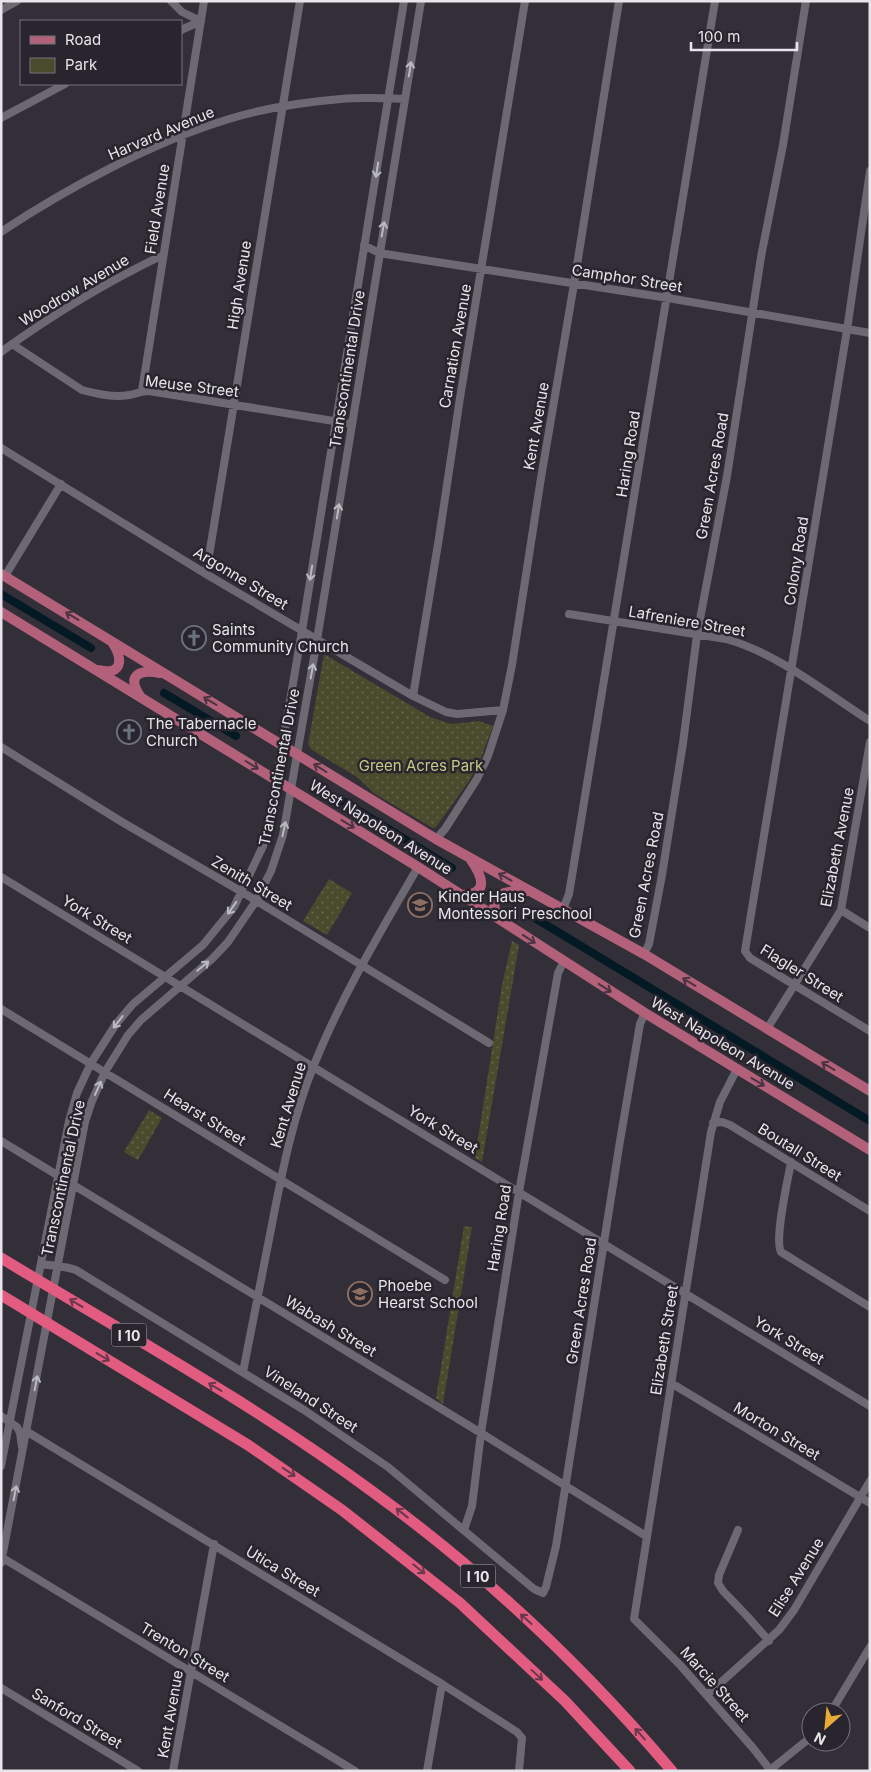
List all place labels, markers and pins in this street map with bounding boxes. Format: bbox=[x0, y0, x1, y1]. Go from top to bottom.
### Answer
place label: Saints Community Church bbox=[212, 620, 349, 656]
church icon: Saints Community Church bbox=[181, 625, 207, 651]
place label: The Tabernacle Church bbox=[146, 714, 257, 750]
church icon: The Tabernacle Church bbox=[116, 719, 142, 745]
place label: Kinder Haus Montessori Preschool bbox=[438, 887, 592, 923]
school or university icon: Kinder Haus Montessori Preschool bbox=[407, 892, 433, 918]
place label: Phoebe Hearst School bbox=[378, 1276, 478, 1312]
school or university icon: Phoebe Hearst School bbox=[347, 1281, 373, 1307]

